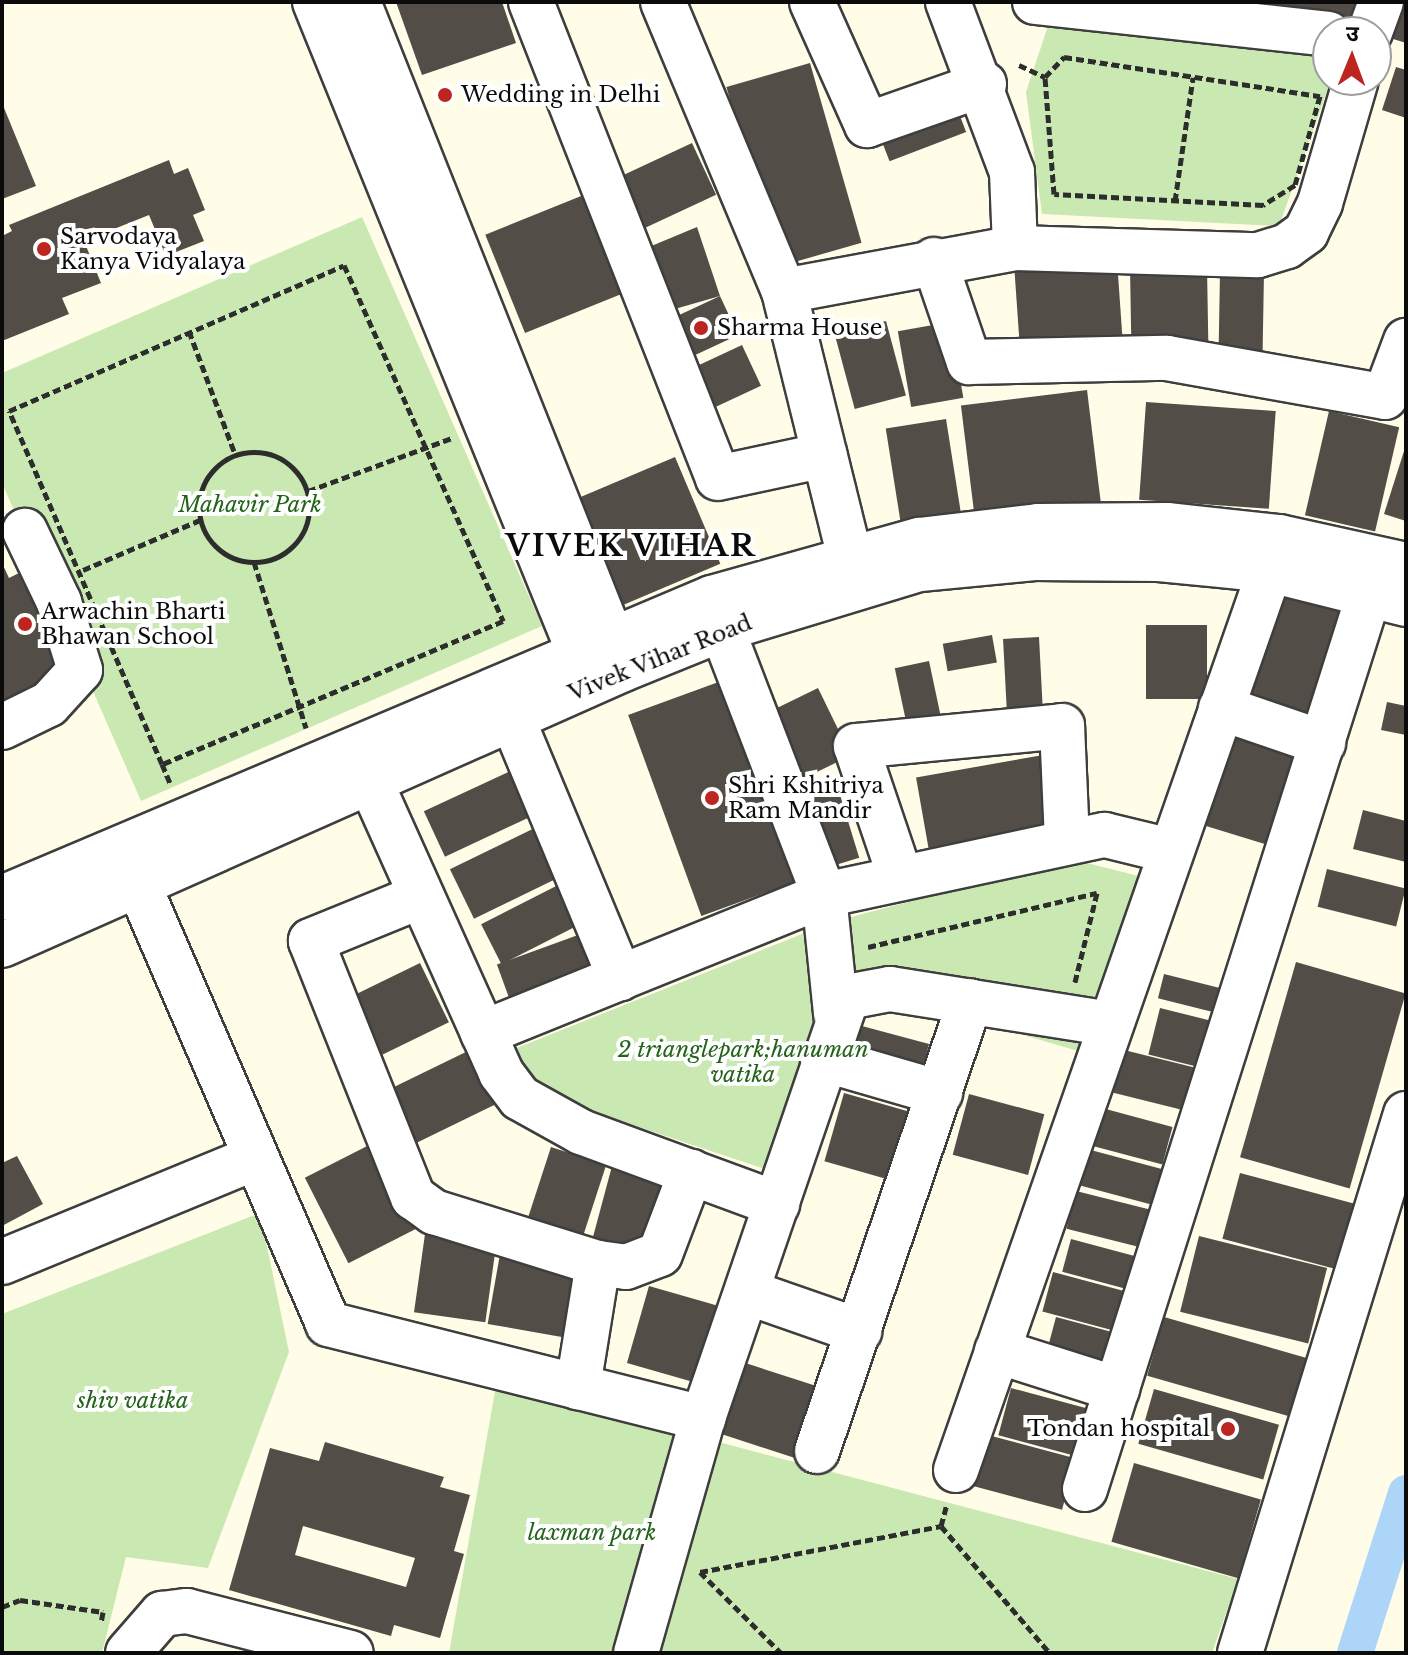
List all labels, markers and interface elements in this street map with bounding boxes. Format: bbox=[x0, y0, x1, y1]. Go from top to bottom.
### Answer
north arrow bbox=[1312, 16, 1392, 96]
text: उ bbox=[1346, 20, 1359, 47]
place label: Wedding in Delhi bbox=[461, 82, 660, 108]
marker: Wedding in Delhi bbox=[436, 86, 454, 104]
place label: Sarvodaya Kanya Vidyalaya bbox=[60, 223, 247, 274]
marker: Sarvodaya Kanya Vidyalaya bbox=[35, 240, 53, 258]
place label: Sharma House bbox=[717, 315, 883, 341]
marker: Sharma House bbox=[692, 319, 710, 337]
park label: Mahavir Park bbox=[178, 492, 322, 518]
district label: VIVEK VIHAR bbox=[505, 528, 757, 564]
place label: Arwachin Bharti Bhawan School bbox=[41, 598, 226, 650]
street label: Vivek Vihar Road bbox=[564, 609, 756, 707]
marker: Arwachin Bharti Bhawan School bbox=[16, 615, 34, 633]
place label: Shri Kshitriya Ram Mandir bbox=[728, 772, 884, 824]
marker: Shri Kshitriya Ram Mandir bbox=[703, 789, 721, 807]
park label: 2 trianglepark;hanuman vatika bbox=[617, 1036, 869, 1088]
park label: shiv vatika bbox=[77, 1388, 189, 1414]
place label: Tondan hospital bbox=[1027, 1416, 1210, 1442]
marker: Tondan hospital bbox=[1217, 1418, 1239, 1440]
park label: laxman park bbox=[527, 1520, 657, 1546]

